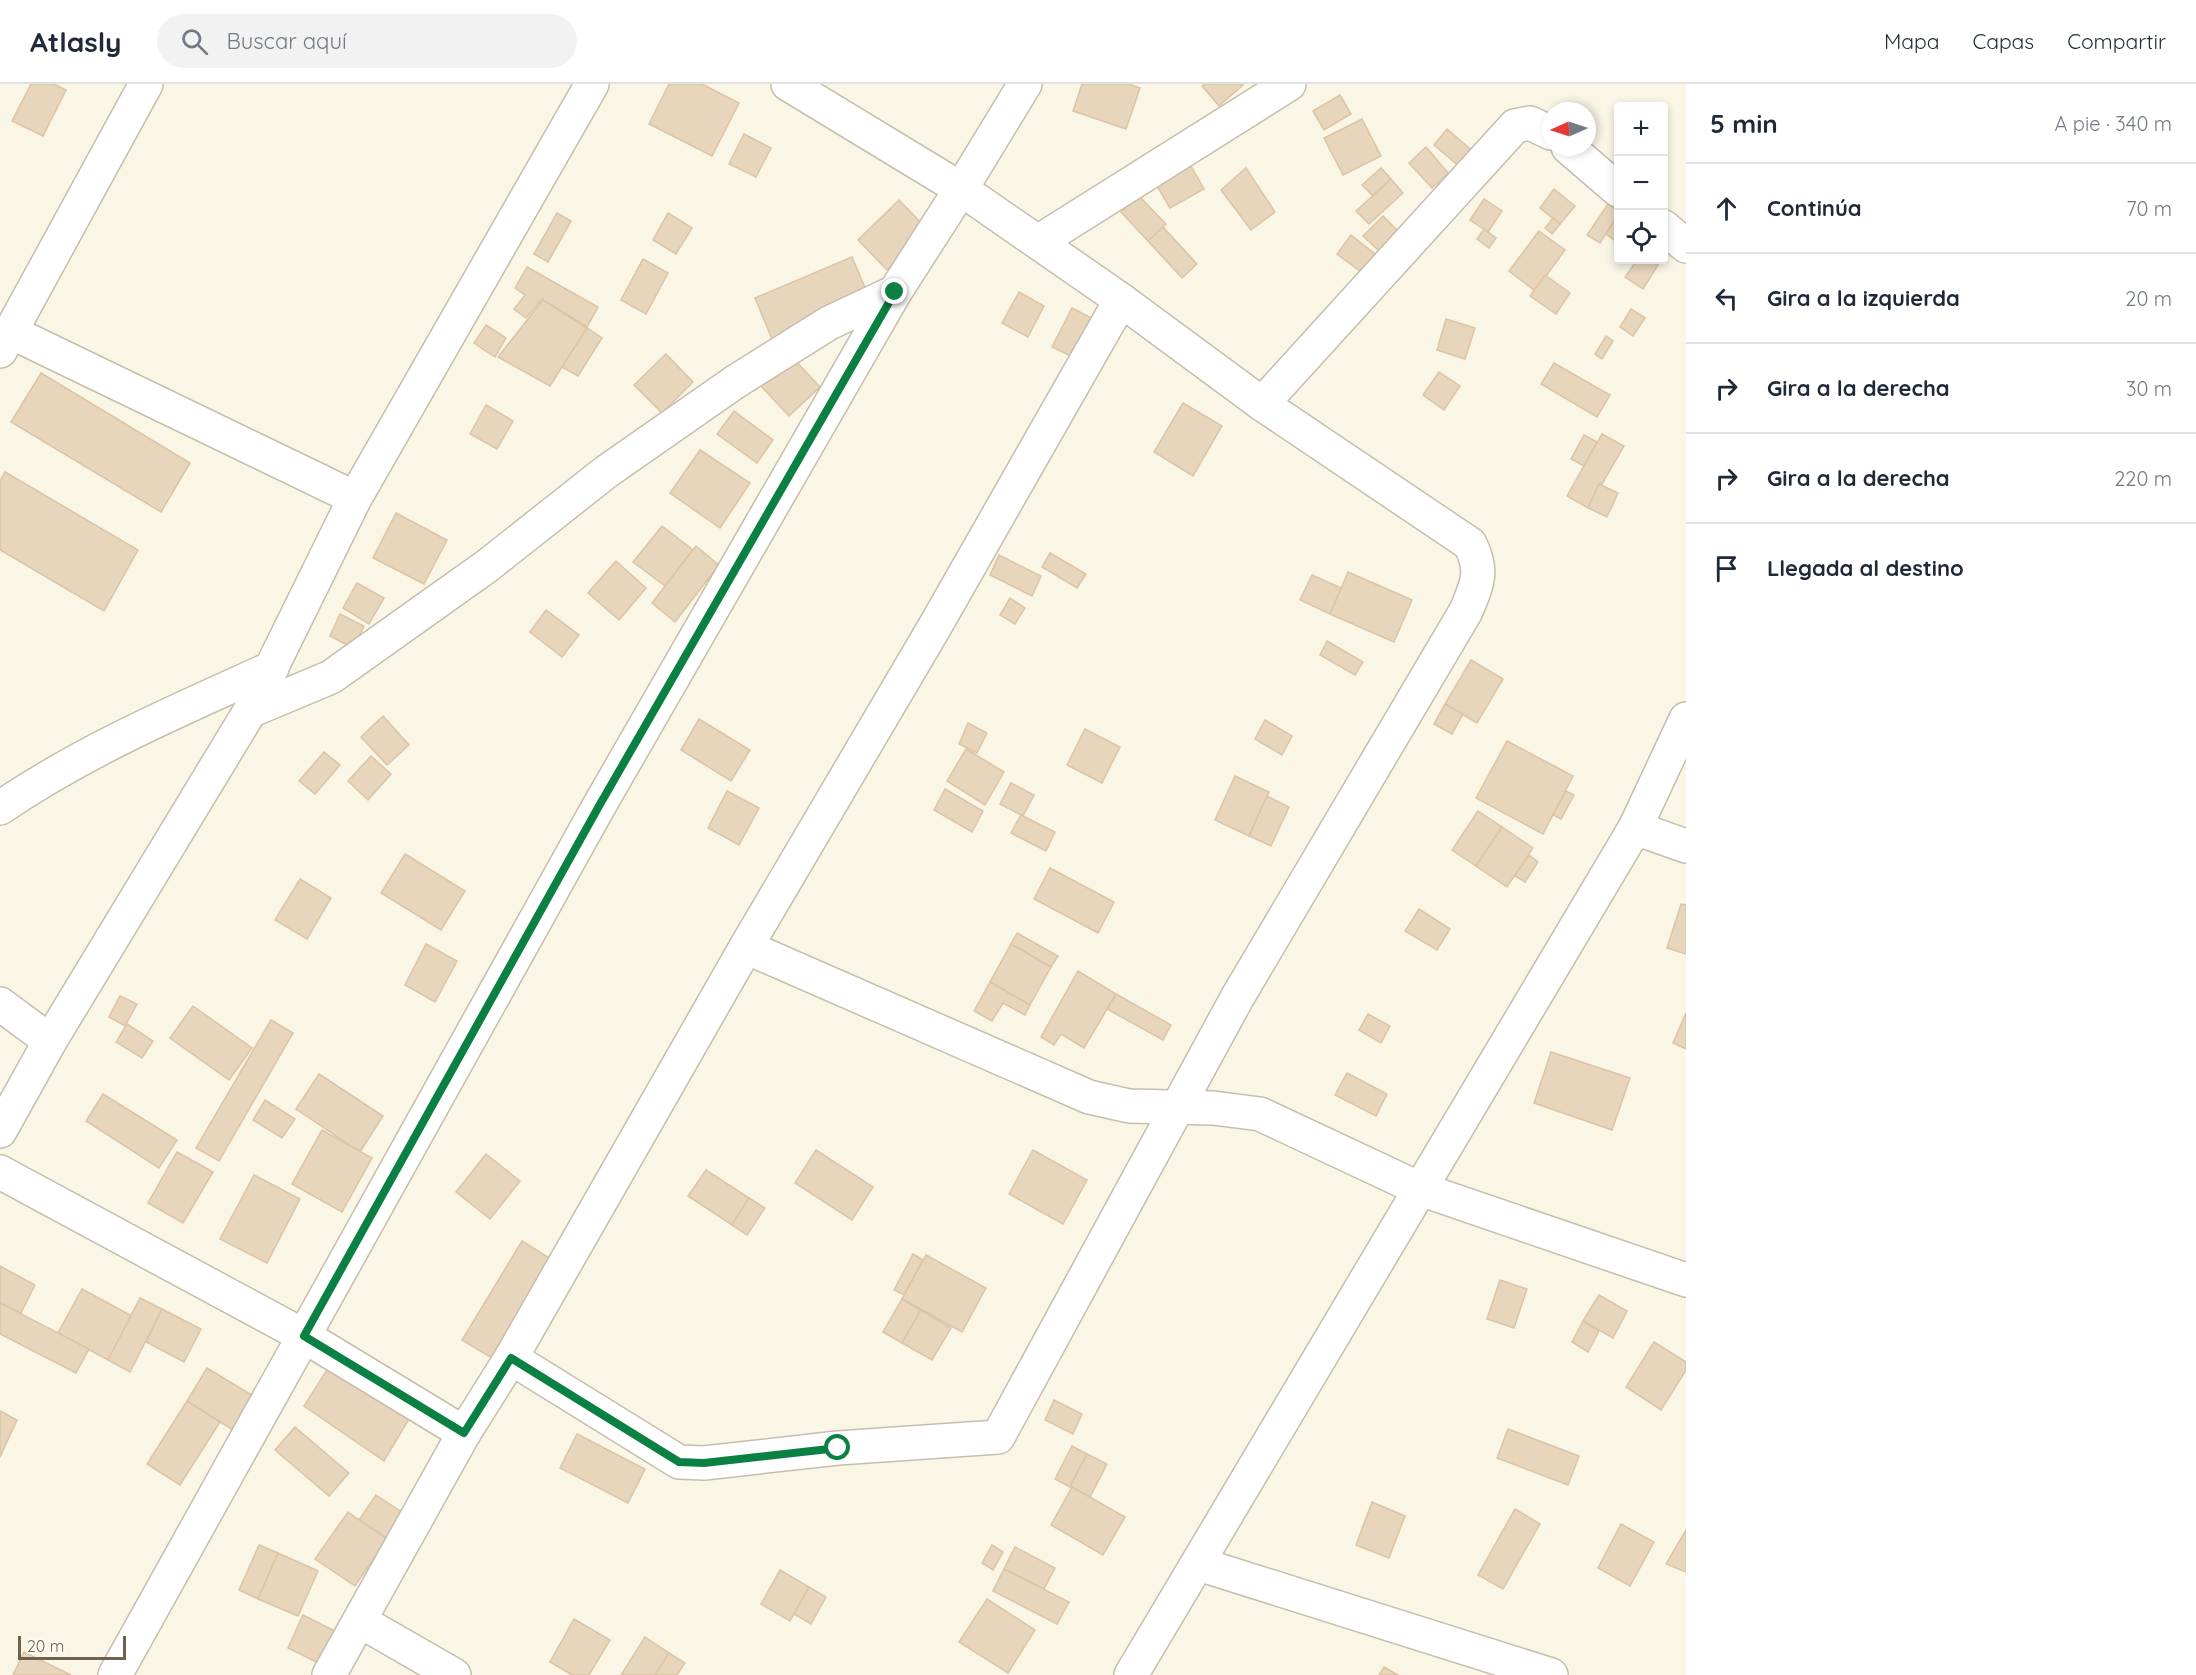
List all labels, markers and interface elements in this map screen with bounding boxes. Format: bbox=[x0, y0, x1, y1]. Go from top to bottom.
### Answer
search box bbox=[157, 14, 577, 68]
text: Atlasly bbox=[30, 24, 121, 59]
icon: search bbox=[178, 25, 211, 58]
text: Buscar aquí bbox=[226, 27, 347, 55]
text: Mapa bbox=[1884, 28, 1939, 54]
text: Capas bbox=[1972, 28, 2034, 54]
text: Compartir bbox=[2067, 28, 2166, 54]
north arrow bbox=[1542, 102, 1596, 156]
map controls bbox=[1614, 102, 1668, 264]
button: + bbox=[1614, 102, 1668, 156]
text: 5 min bbox=[1710, 107, 1778, 140]
text: A pie · 340 m bbox=[2054, 111, 2172, 136]
button: − bbox=[1614, 156, 1668, 210]
icon: ahead bbox=[1710, 192, 1743, 225]
text: Continúa bbox=[1767, 194, 1862, 222]
text: 70 m bbox=[2126, 196, 2172, 221]
button: locate bbox=[1614, 210, 1668, 264]
route end bbox=[881, 278, 907, 304]
icon: left bbox=[1710, 282, 1743, 315]
text: Gira a la izquierda bbox=[1767, 284, 1960, 312]
text: 20 m bbox=[2125, 286, 2172, 311]
icon: right bbox=[1710, 372, 1743, 405]
text: Gira a la derecha bbox=[1767, 374, 1950, 402]
text: 30 m bbox=[2126, 376, 2172, 401]
icon: right bbox=[1710, 462, 1743, 495]
text: Gira a la derecha bbox=[1767, 464, 1950, 492]
text: 220 m bbox=[2114, 466, 2172, 491]
icon: arrive bbox=[1710, 552, 1743, 585]
text: Llegada al destino bbox=[1767, 554, 1964, 582]
route start bbox=[824, 1434, 850, 1460]
scale bar bbox=[18, 1633, 126, 1660]
text: 20 m bbox=[27, 1636, 64, 1656]

